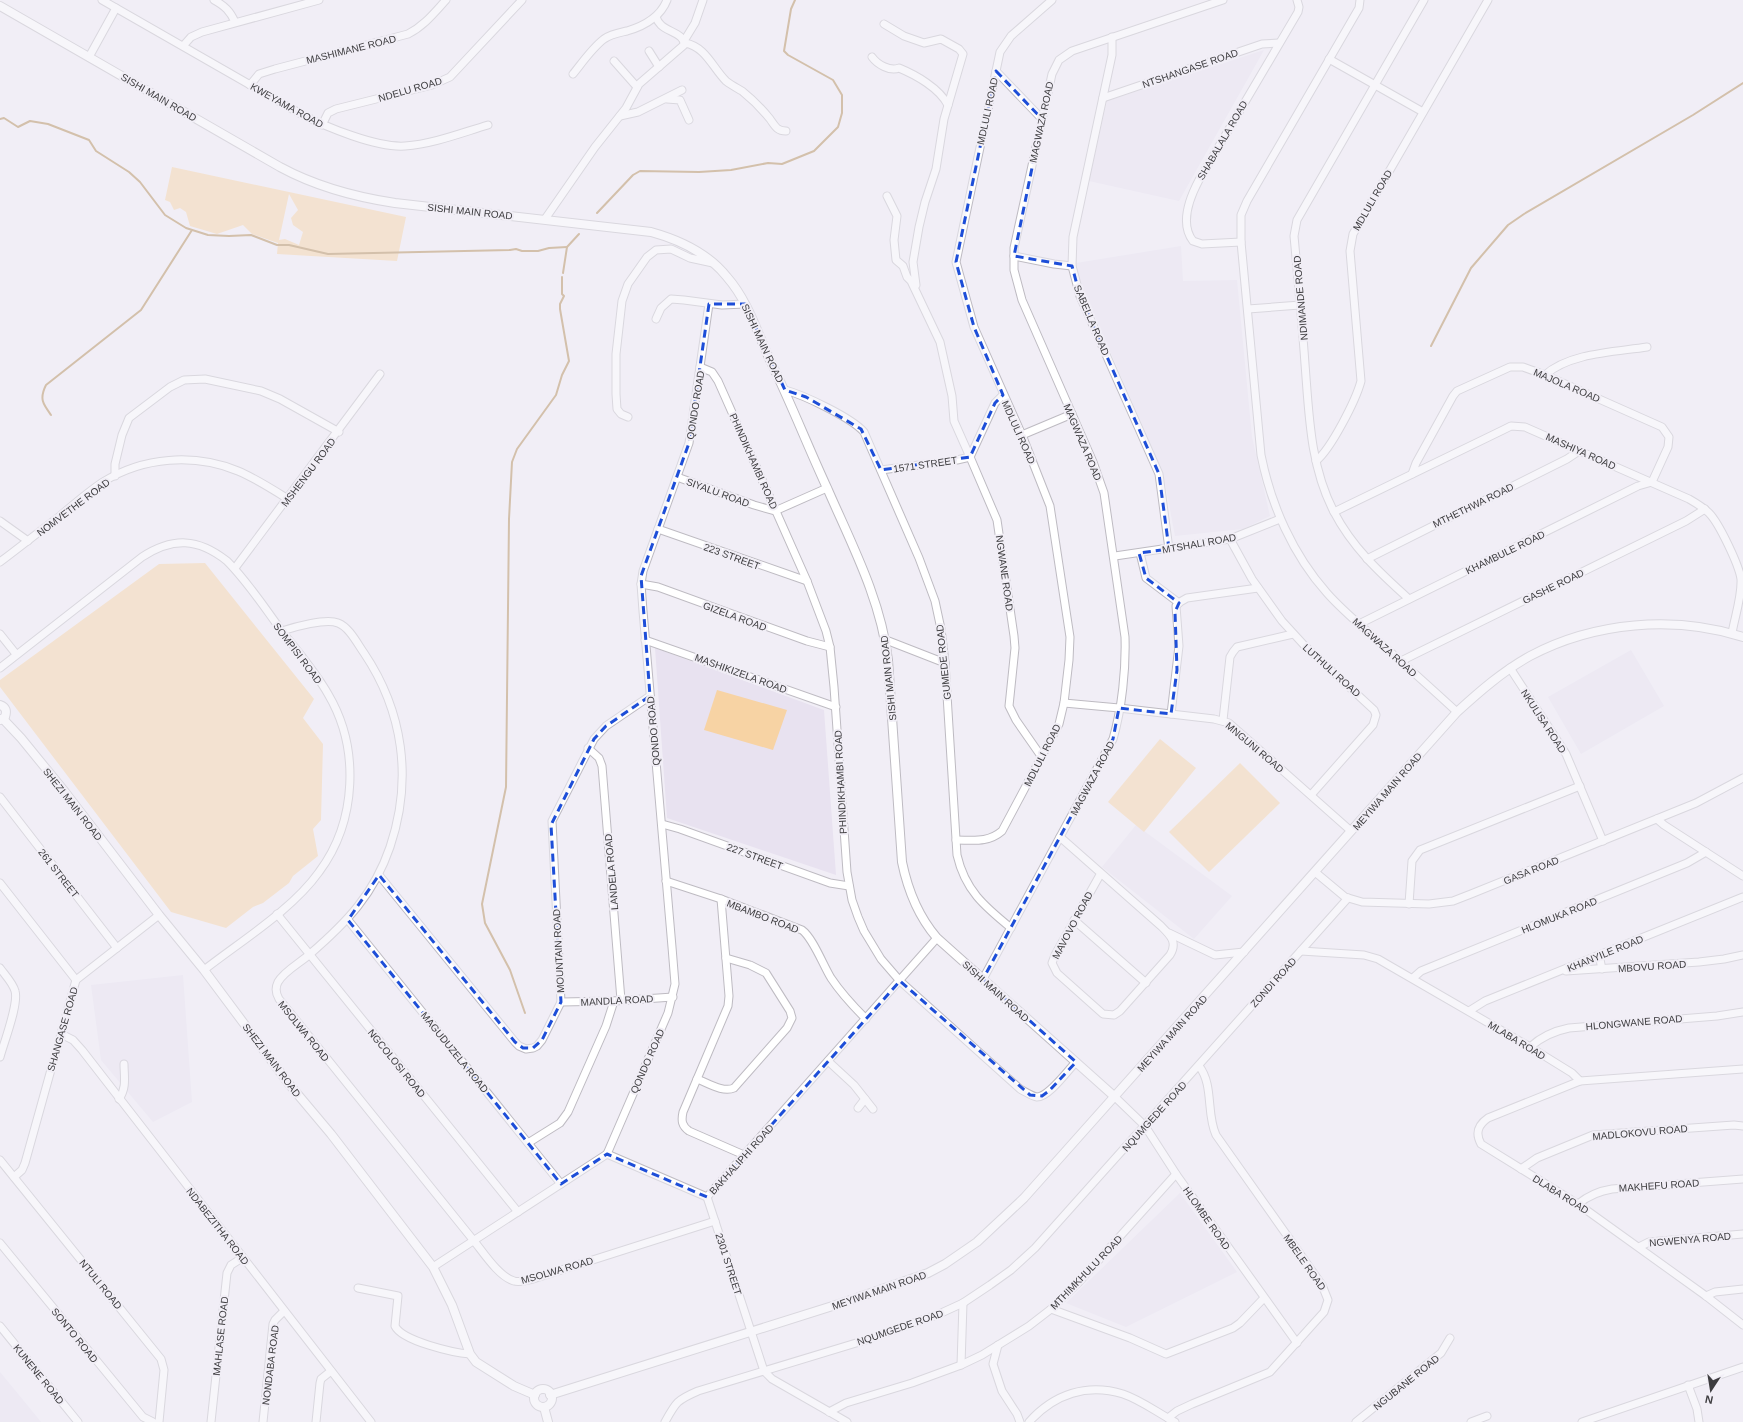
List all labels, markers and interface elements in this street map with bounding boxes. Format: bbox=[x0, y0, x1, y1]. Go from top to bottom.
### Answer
street label: MASHIMANE ROAD bbox=[305, 33, 397, 66]
street label: NTSHANGASE ROAD bbox=[1141, 47, 1240, 90]
street label: SISHI MAIN ROAD bbox=[119, 71, 199, 124]
street label: NDELU ROAD bbox=[377, 75, 443, 104]
street label: MDLULI ROAD bbox=[975, 77, 1000, 146]
street label: KWEYAMA ROAD bbox=[248, 81, 325, 130]
street label: MAGWAZA ROAD bbox=[1028, 81, 1055, 164]
street label: SHABALALA ROAD bbox=[1195, 99, 1250, 182]
street label: MDLULI ROAD bbox=[1351, 168, 1394, 233]
street label: SISHI MAIN ROAD bbox=[427, 202, 513, 221]
street label: NDIMANDE ROAD bbox=[1291, 255, 1310, 341]
street label: SABELLA ROAD bbox=[1072, 283, 1111, 357]
street label: SISHI MAIN ROAD bbox=[739, 302, 786, 384]
street label: MAJOLA ROAD bbox=[1532, 366, 1602, 404]
street label: QONDO ROAD bbox=[685, 370, 706, 440]
street label: MDLULI ROAD bbox=[1000, 399, 1037, 466]
street label: MAGWAZA ROAD bbox=[1061, 402, 1104, 482]
street label: PHINDIKHAMBI ROAD bbox=[727, 412, 780, 511]
street label: MASHIYA ROAD bbox=[1544, 431, 1617, 472]
street label: MSHENGU ROAD bbox=[279, 436, 338, 509]
street label: 1571 STREET bbox=[892, 455, 958, 474]
street label: NOMVETHE ROAD bbox=[35, 476, 112, 538]
street label: SIYALU ROAD bbox=[685, 476, 751, 509]
street label: MTHETHWA ROAD bbox=[1431, 481, 1515, 530]
street label: KHAMBULE ROAD bbox=[1464, 529, 1547, 576]
street label: MTSHALI ROAD bbox=[1161, 532, 1237, 555]
street label: NGWANE ROAD bbox=[994, 535, 1015, 612]
street label: 223 STREET bbox=[702, 541, 761, 572]
street label: GASHE ROAD bbox=[1521, 567, 1586, 606]
street label: GIZELA ROAD bbox=[702, 600, 768, 633]
street label: MAGWAZA ROAD bbox=[1350, 616, 1419, 679]
street label: SOMPISI ROAD bbox=[271, 621, 324, 686]
street label: GUMEDE ROAD bbox=[934, 624, 953, 700]
street label: SISHI MAIN ROAD bbox=[879, 635, 898, 721]
street label: LUTHULI ROAD bbox=[1301, 642, 1363, 699]
street label: MASHIKIZELA ROAD bbox=[693, 652, 788, 695]
street label: NKULISA ROAD bbox=[1519, 687, 1568, 755]
street label: QONDO ROAD bbox=[645, 696, 662, 766]
street label: MNGUNI ROAD bbox=[1223, 720, 1286, 775]
street label: MDLULI ROAD bbox=[1022, 722, 1063, 788]
street label: PHINDIKHAMBI ROAD bbox=[832, 730, 849, 834]
street label: MAGWAZA ROAD bbox=[1068, 739, 1117, 817]
street label: MEYIWA MAIN ROAD bbox=[1351, 750, 1424, 832]
street label: SHEZI MAIN ROAD bbox=[41, 766, 104, 843]
street label: LANDELA ROAD bbox=[603, 833, 620, 911]
street label: 227 STREET bbox=[725, 841, 784, 872]
street label: 261 STREET bbox=[36, 847, 81, 900]
street label: GASA ROAD bbox=[1502, 854, 1561, 887]
street label: MAVOVO ROAD bbox=[1050, 890, 1095, 961]
street label: HLOMUKA ROAD bbox=[1520, 895, 1599, 936]
street label: MBAMBO ROAD bbox=[725, 898, 800, 935]
street label: MOUNTAIN ROAD bbox=[551, 909, 566, 993]
street label: KHANYILE ROAD bbox=[1566, 933, 1645, 974]
street label: ZONDI ROAD bbox=[1248, 955, 1298, 1009]
street label: SISHI MAIN ROAD bbox=[960, 959, 1031, 1024]
street label: MBOVU ROAD bbox=[1618, 959, 1687, 974]
street label: SHANGASE ROAD bbox=[45, 986, 80, 1073]
street label: MANDLA ROAD bbox=[580, 993, 654, 1008]
street label: MEYIWA MAIN ROAD bbox=[1135, 993, 1210, 1074]
street label: MSOLWA ROAD bbox=[276, 999, 331, 1064]
street label: MAGUDUZELA ROAD bbox=[419, 1010, 491, 1095]
street label: HLONGWANE ROAD bbox=[1585, 1013, 1683, 1032]
street label: MLABA ROAD bbox=[1486, 1019, 1547, 1062]
street label: SHEZI MAIN ROAD bbox=[240, 1021, 303, 1099]
street label: NGCOLOSI ROAD bbox=[366, 1027, 427, 1100]
street label: QONDO ROAD bbox=[628, 1027, 667, 1095]
street label: NQUMGEDE ROAD bbox=[1120, 1079, 1189, 1154]
street label: BAKHALIPHI ROAD bbox=[707, 1122, 776, 1197]
street label: MADLOKOVU ROAD bbox=[1592, 1123, 1688, 1142]
street label: DLABA ROAD bbox=[1531, 1173, 1591, 1216]
street label: MAKHEFU ROAD bbox=[1618, 1177, 1700, 1194]
street label: HLOMBE ROAD bbox=[1181, 1185, 1232, 1252]
street label: NDABEZITHA ROAD bbox=[184, 1186, 251, 1267]
street label: NGWENYA ROAD bbox=[1649, 1230, 1731, 1249]
street label: 2301 STREET bbox=[713, 1232, 744, 1297]
street label: MBELE ROAD bbox=[1281, 1232, 1328, 1292]
street label: MTHIMKHULU ROAD bbox=[1048, 1233, 1124, 1312]
street label: MSOLWA ROAD bbox=[520, 1255, 594, 1286]
street label: NTULI ROAD bbox=[77, 1257, 124, 1311]
street label: MEYIWA MAIN ROAD bbox=[831, 1269, 928, 1312]
street label: MAHLASE ROAD bbox=[211, 1296, 230, 1376]
street label: SONTO ROAD bbox=[49, 1306, 100, 1365]
street label: NQUMGEDE ROAD bbox=[856, 1308, 945, 1347]
street label: NONDABA ROAD bbox=[260, 1324, 281, 1406]
street label: KUNENE ROAD bbox=[11, 1342, 66, 1406]
street label: NGUBANE ROAD bbox=[1371, 1353, 1441, 1412]
north arrow bbox=[1691, 1370, 1731, 1410]
text: N bbox=[1704, 1393, 1714, 1406]

